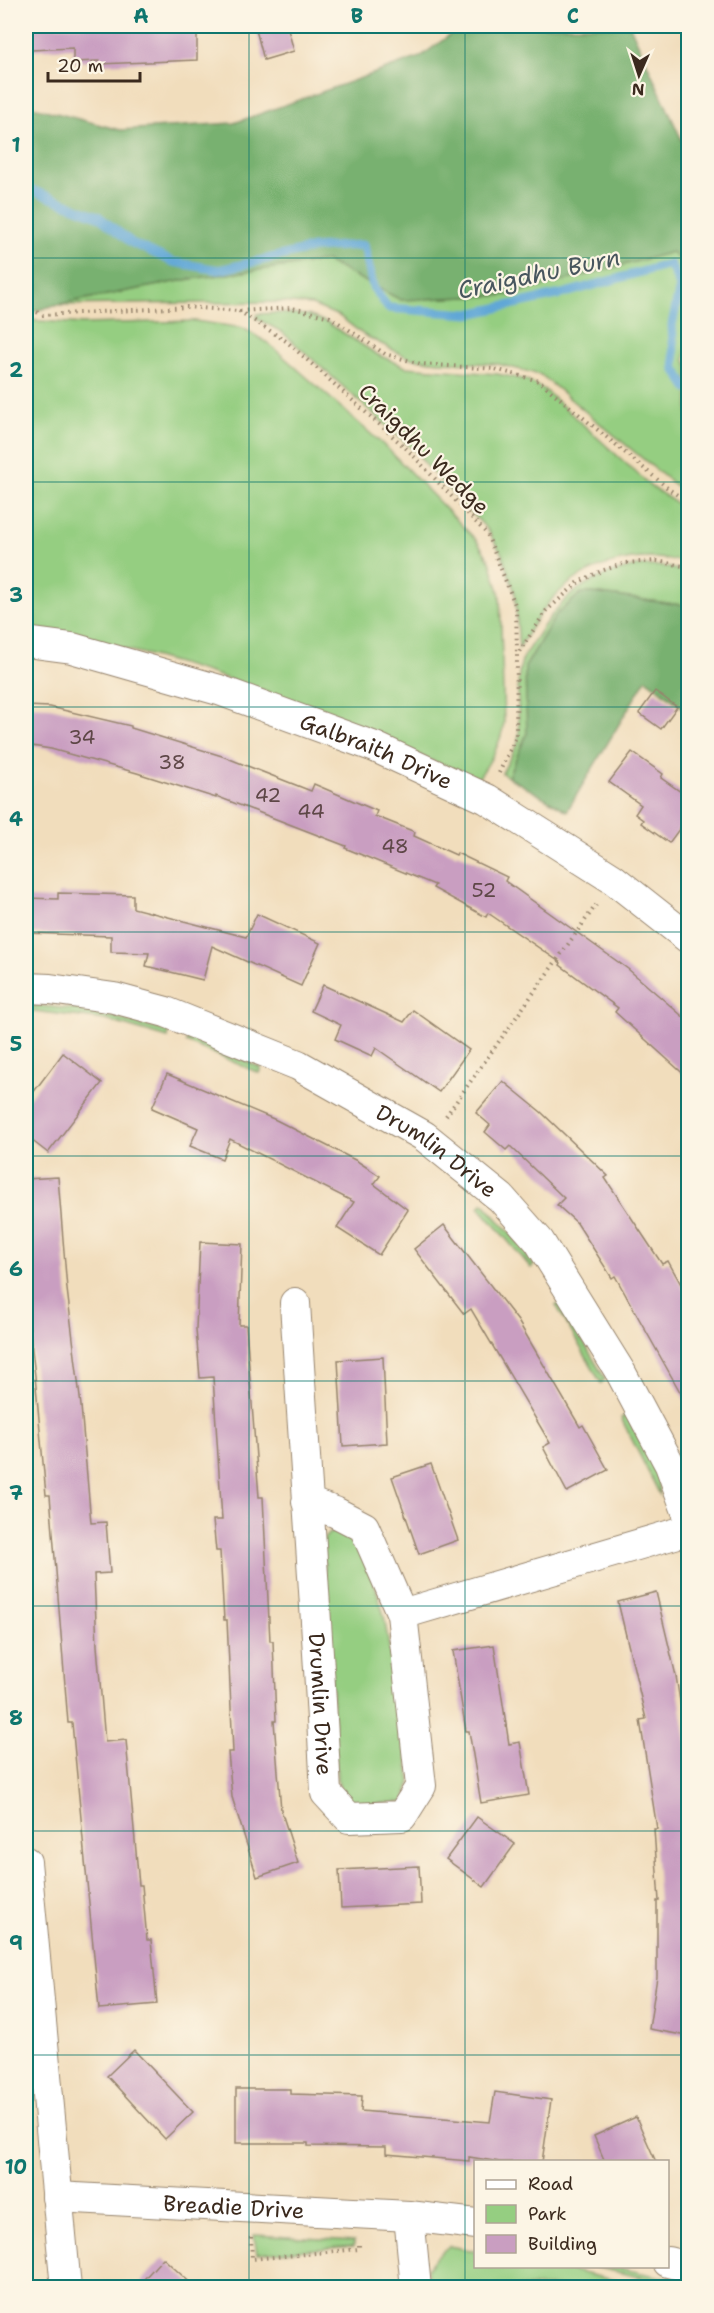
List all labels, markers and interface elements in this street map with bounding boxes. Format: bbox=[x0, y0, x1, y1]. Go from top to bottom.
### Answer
text: A bbox=[133, 3, 149, 29]
text: B bbox=[351, 3, 363, 29]
text: C bbox=[567, 3, 579, 29]
scale bar bbox=[48, 45, 140, 83]
north arrow bbox=[609, 45, 669, 105]
text: 20 m bbox=[57, 54, 103, 78]
text: N bbox=[631, 79, 645, 100]
text: 1 bbox=[11, 132, 21, 158]
water label: Craigdhu Burn bbox=[455, 241, 623, 307]
text: 2 bbox=[9, 357, 23, 383]
street label: Craigdhu Wedge bbox=[352, 377, 496, 521]
text: 3 bbox=[9, 582, 23, 608]
street label: Galbraith Drive bbox=[296, 706, 457, 796]
house number: 34 bbox=[68, 724, 96, 750]
house number: 38 bbox=[158, 749, 186, 775]
house number: 42 bbox=[255, 782, 281, 808]
house number: 44 bbox=[297, 798, 325, 824]
text: 4 bbox=[9, 806, 23, 832]
house number: 48 bbox=[381, 833, 409, 859]
house number: 52 bbox=[471, 877, 497, 903]
text: 5 bbox=[10, 1031, 22, 1057]
street label: Drumlin Drive bbox=[371, 1097, 503, 1204]
text: 6 bbox=[9, 1256, 23, 1282]
text: 7 bbox=[9, 1480, 23, 1506]
street label: Drumlin Drive bbox=[302, 1632, 340, 1776]
text: 8 bbox=[9, 1705, 23, 1731]
text: 9 bbox=[9, 1930, 23, 1956]
text: 10 bbox=[5, 2154, 27, 2180]
legend bbox=[474, 2160, 669, 2268]
text: Road bbox=[528, 2172, 573, 2196]
street label: Breadie Drive bbox=[162, 2188, 305, 2225]
text: Park bbox=[528, 2202, 567, 2226]
text: Building bbox=[528, 2232, 597, 2256]

